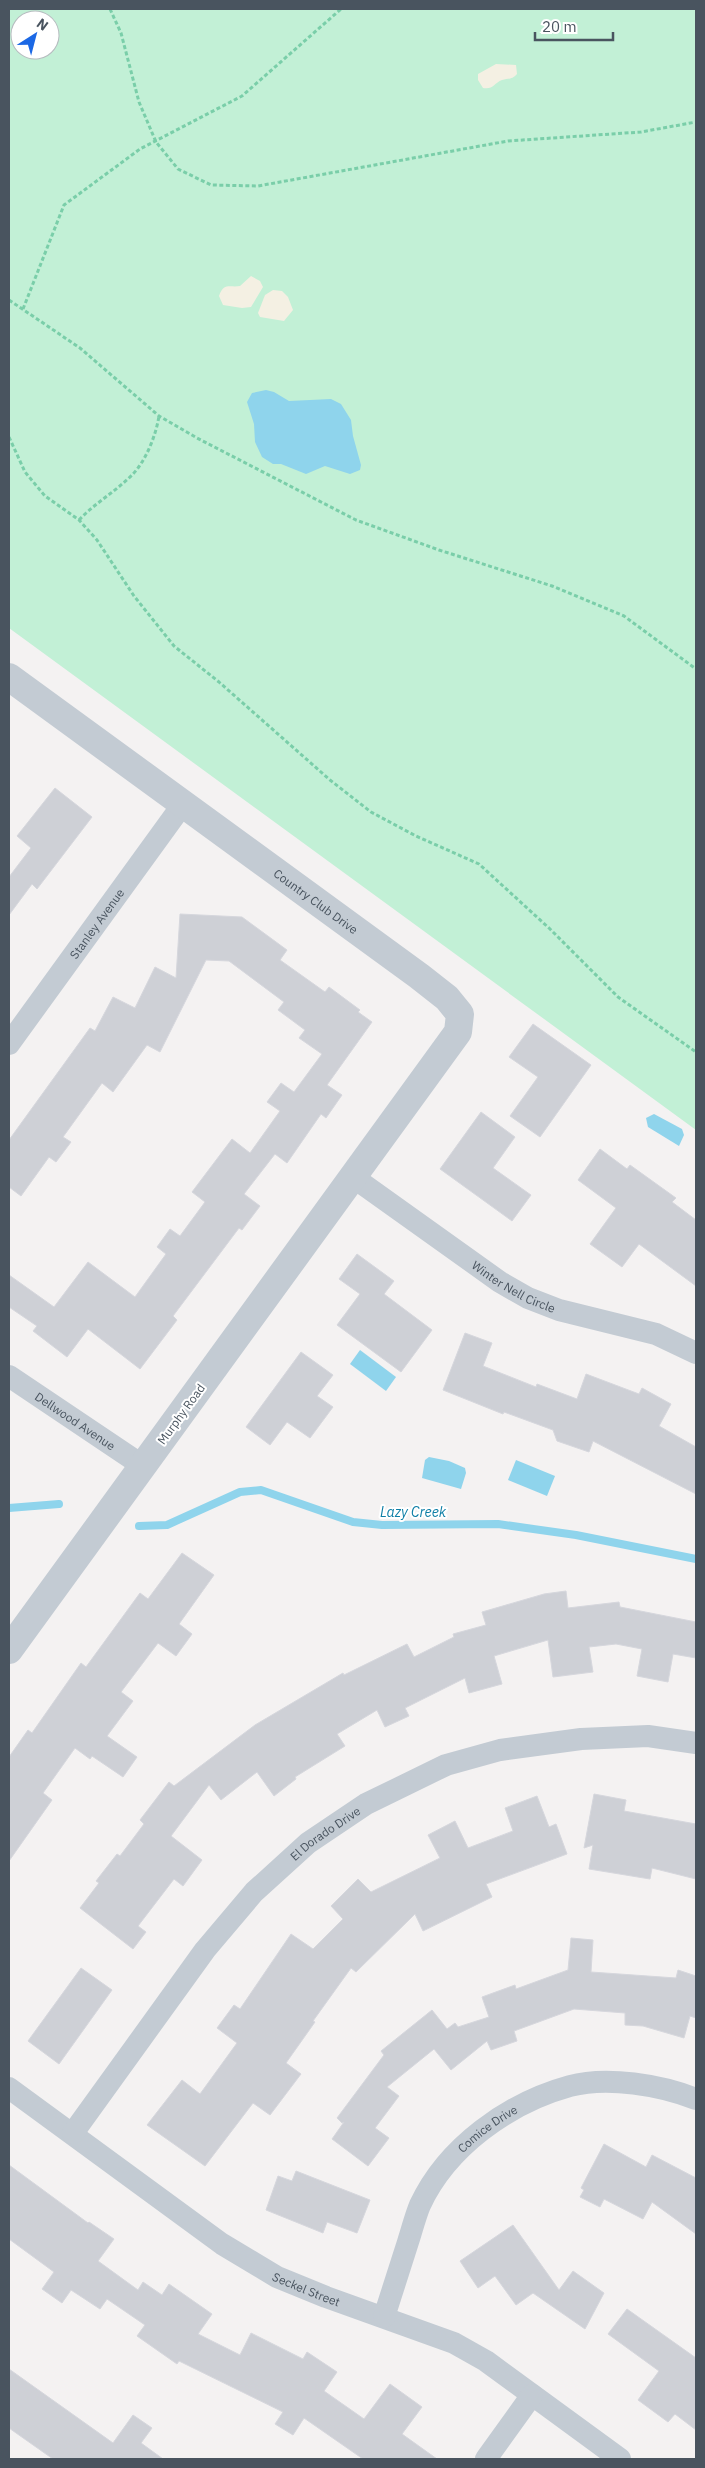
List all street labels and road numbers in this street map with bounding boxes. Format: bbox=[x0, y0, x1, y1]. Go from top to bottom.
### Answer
street label: Country Club Drive bbox=[271, 865, 361, 937]
street label: Stanley Avenue bbox=[66, 885, 127, 961]
street label: Winter Nell Circle bbox=[469, 1257, 558, 1316]
street label: Murphy Road bbox=[154, 1381, 208, 1447]
street label: Dellwood Avenue bbox=[32, 1388, 119, 1453]
street label: El Dorado Drive bbox=[287, 1802, 363, 1863]
street label: Comice Drive bbox=[454, 2101, 520, 2155]
street label: Seckel Street bbox=[270, 2269, 342, 2309]

